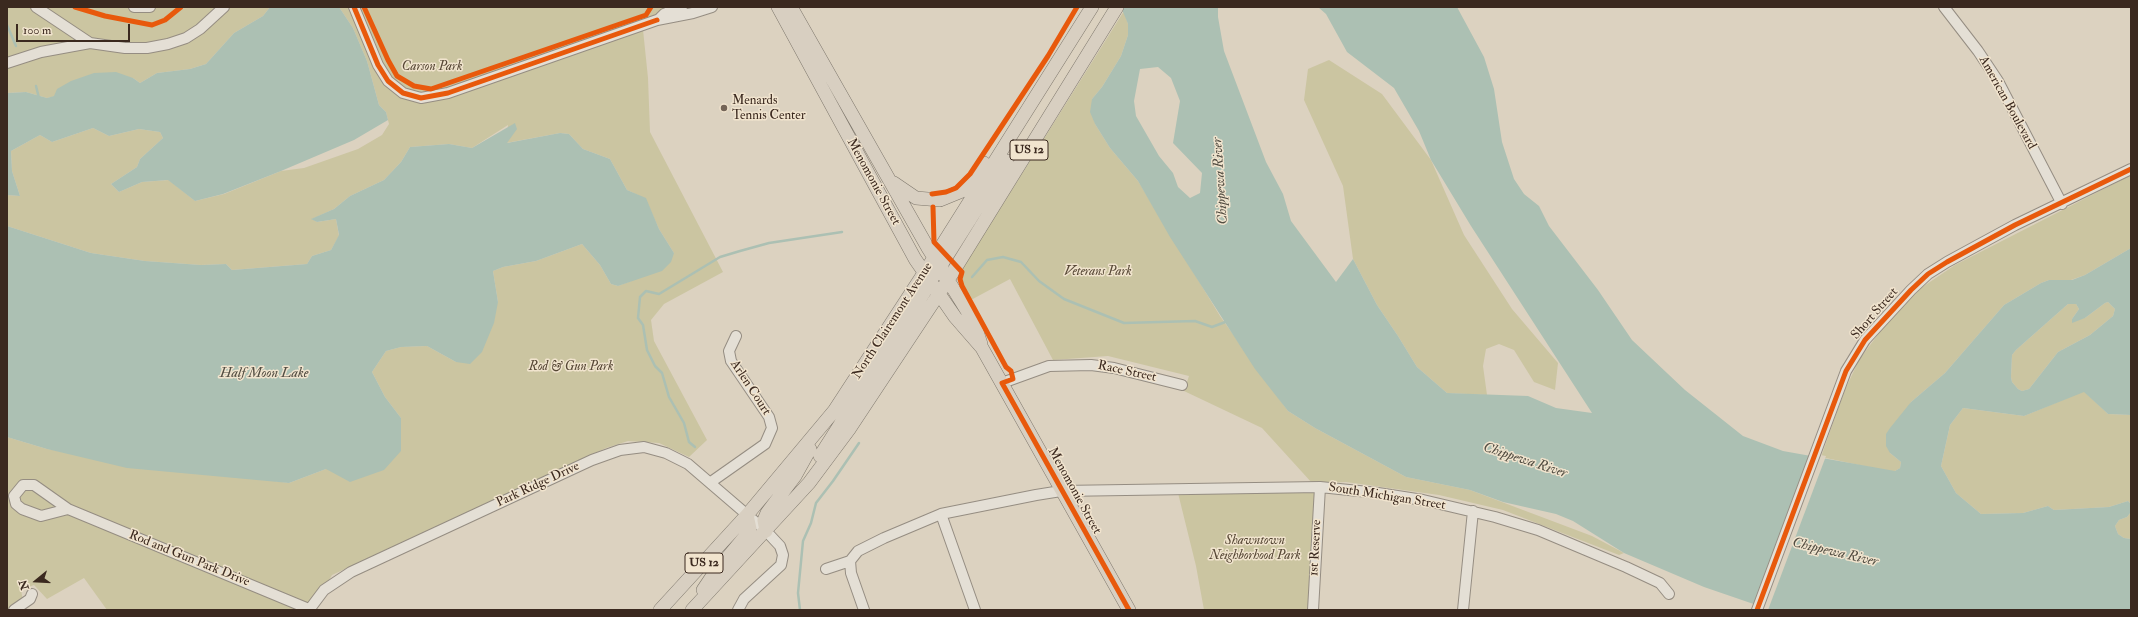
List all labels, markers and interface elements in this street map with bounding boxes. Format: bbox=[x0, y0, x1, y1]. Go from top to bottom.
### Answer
scale bar bbox=[18, 16, 132, 42]
text: 100 m bbox=[23, 23, 51, 38]
street label: American Boulevard bbox=[1975, 54, 2039, 152]
park label: Carson Park bbox=[402, 59, 462, 75]
place label: Menards Tennis Center bbox=[732, 93, 806, 124]
marker: Menards Tennis Center bbox=[719, 103, 729, 113]
street label: Menomonie Street bbox=[843, 136, 903, 228]
water label: Chippewa River bbox=[1210, 137, 1232, 225]
road number: US 12 bbox=[1010, 140, 1048, 160]
street label: North Clairemont Avenue bbox=[850, 260, 936, 382]
park label: Veterans Park bbox=[1064, 264, 1132, 280]
street label: Short Street bbox=[1848, 285, 1902, 343]
street label: Arlen Court bbox=[726, 357, 774, 419]
street label: Race Street bbox=[1096, 358, 1158, 386]
park label: Rod & Gun Park bbox=[529, 359, 613, 375]
water label: Half Moon Lake bbox=[220, 366, 308, 382]
water label: Chippewa River bbox=[1481, 440, 1569, 482]
street label: Menomonie Street bbox=[1044, 445, 1104, 537]
street label: Park Ridge Drive bbox=[494, 459, 582, 511]
street label: South Michigan Street bbox=[1328, 480, 1446, 514]
street label: 1st Reserve bbox=[1307, 519, 1325, 577]
street label: Rod and Gun Park Drive bbox=[126, 528, 252, 590]
park label: Shawntown Neighborhood Park bbox=[1209, 533, 1301, 564]
water label: Chippewa River bbox=[1791, 535, 1879, 571]
road number: US 12 bbox=[685, 553, 723, 573]
north arrow bbox=[16, 561, 56, 601]
text: N bbox=[16, 578, 32, 592]

